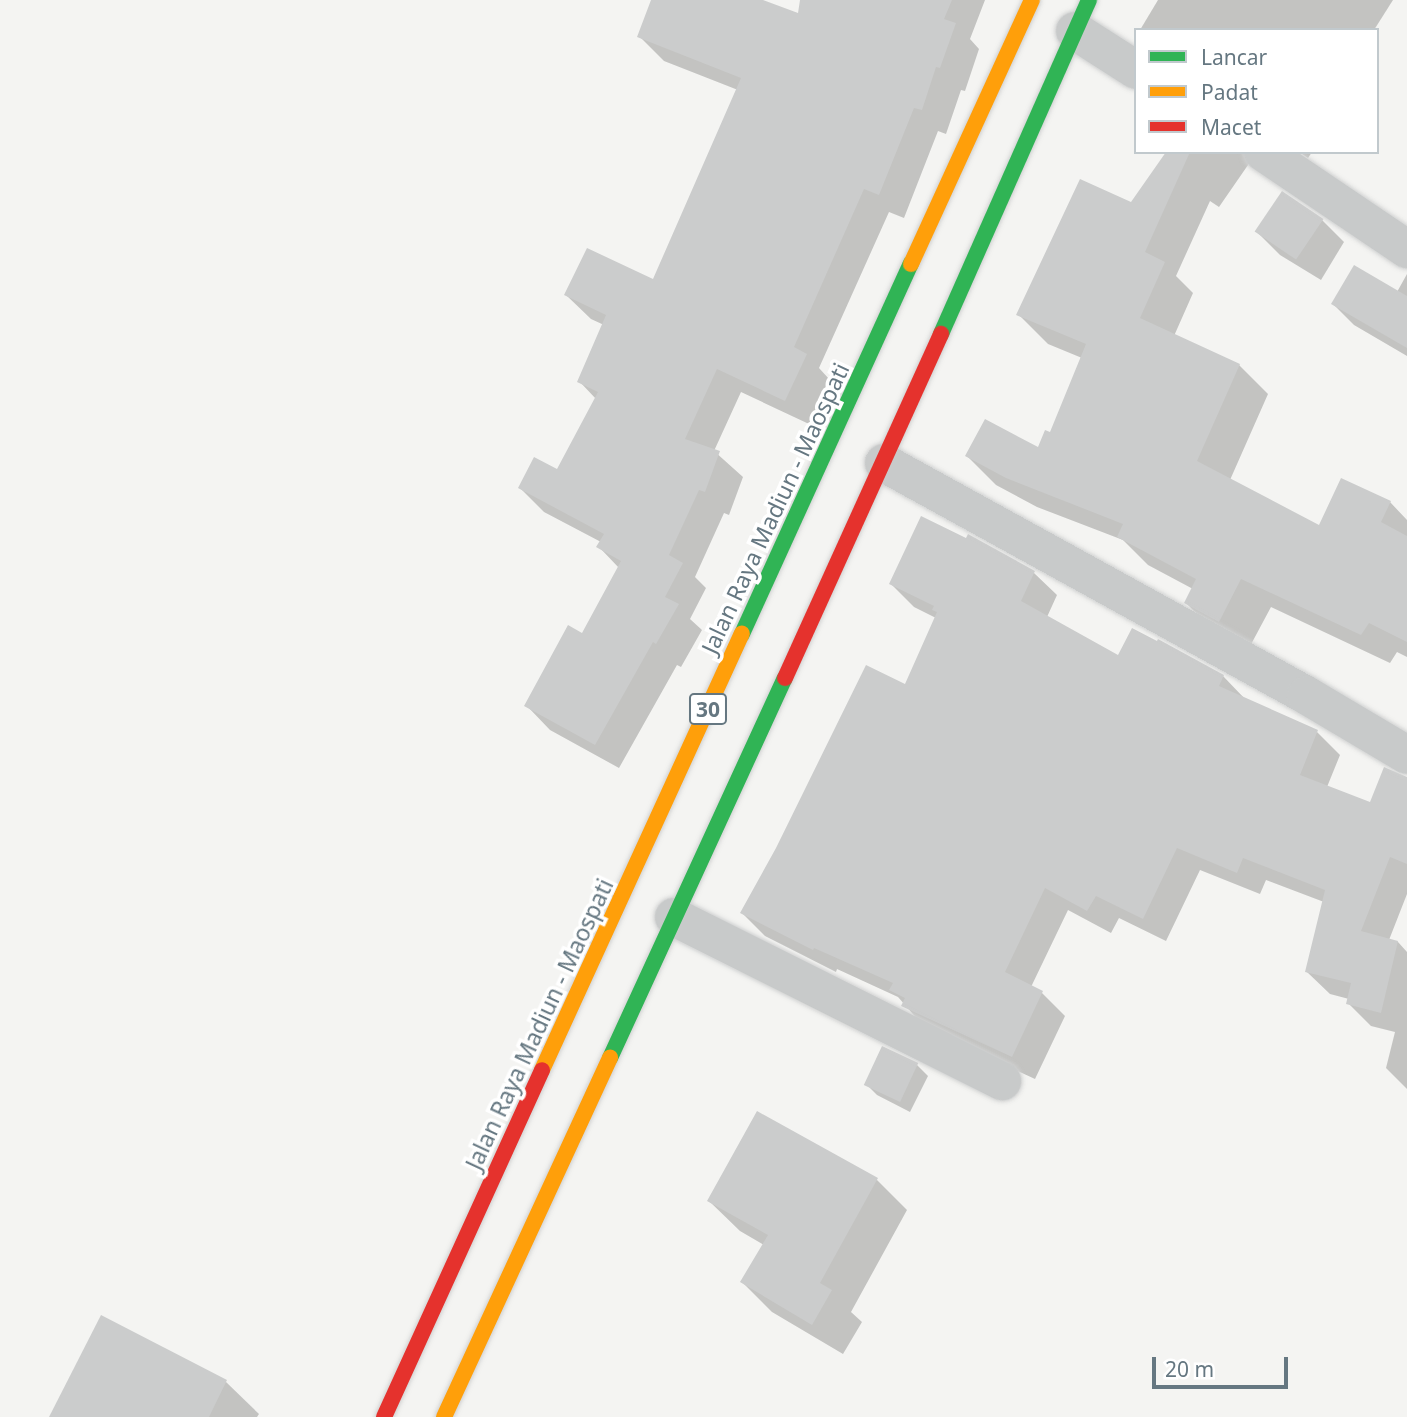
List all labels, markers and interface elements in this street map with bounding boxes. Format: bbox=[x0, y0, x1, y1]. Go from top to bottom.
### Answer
legend bbox=[1134, 28, 1379, 154]
text: Lancar bbox=[1201, 43, 1267, 71]
text: Padat bbox=[1201, 78, 1258, 106]
text: Macet bbox=[1201, 113, 1261, 141]
street label: Jalan Raya Madiun - Maospati bbox=[695, 358, 855, 658]
road number: 30 bbox=[689, 692, 727, 726]
street label: Jalan Raya Madiun - Maospati bbox=[459, 874, 619, 1174]
scale bar bbox=[1155, 1344, 1292, 1388]
text: 20 m bbox=[1165, 1355, 1214, 1383]

